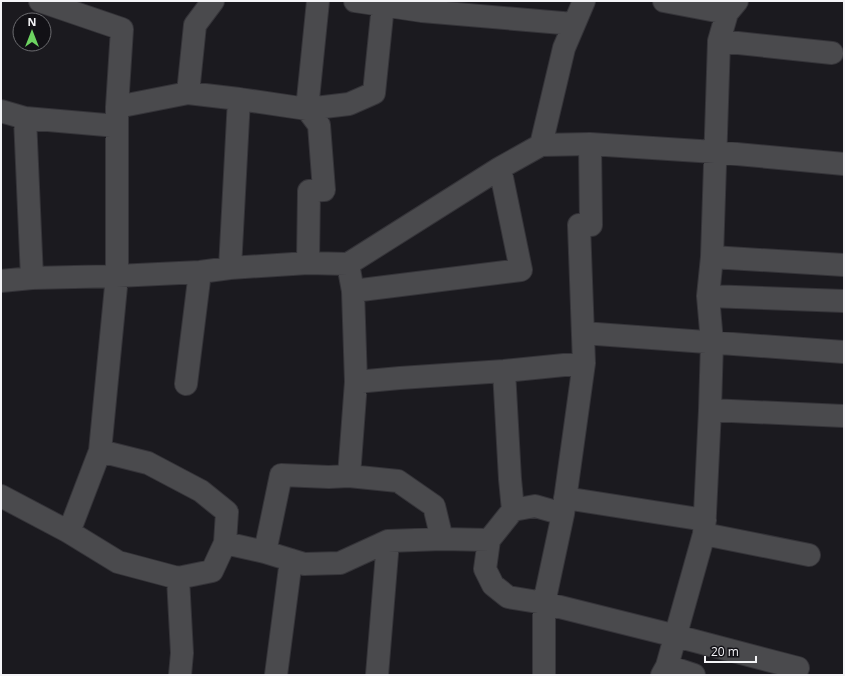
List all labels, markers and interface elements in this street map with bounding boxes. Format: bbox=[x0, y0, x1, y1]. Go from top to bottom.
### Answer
north arrow bbox=[12, 12, 52, 52]
text: N bbox=[28, 14, 36, 29]
scale bar bbox=[705, 638, 756, 664]
text: 20 m bbox=[711, 643, 739, 660]

